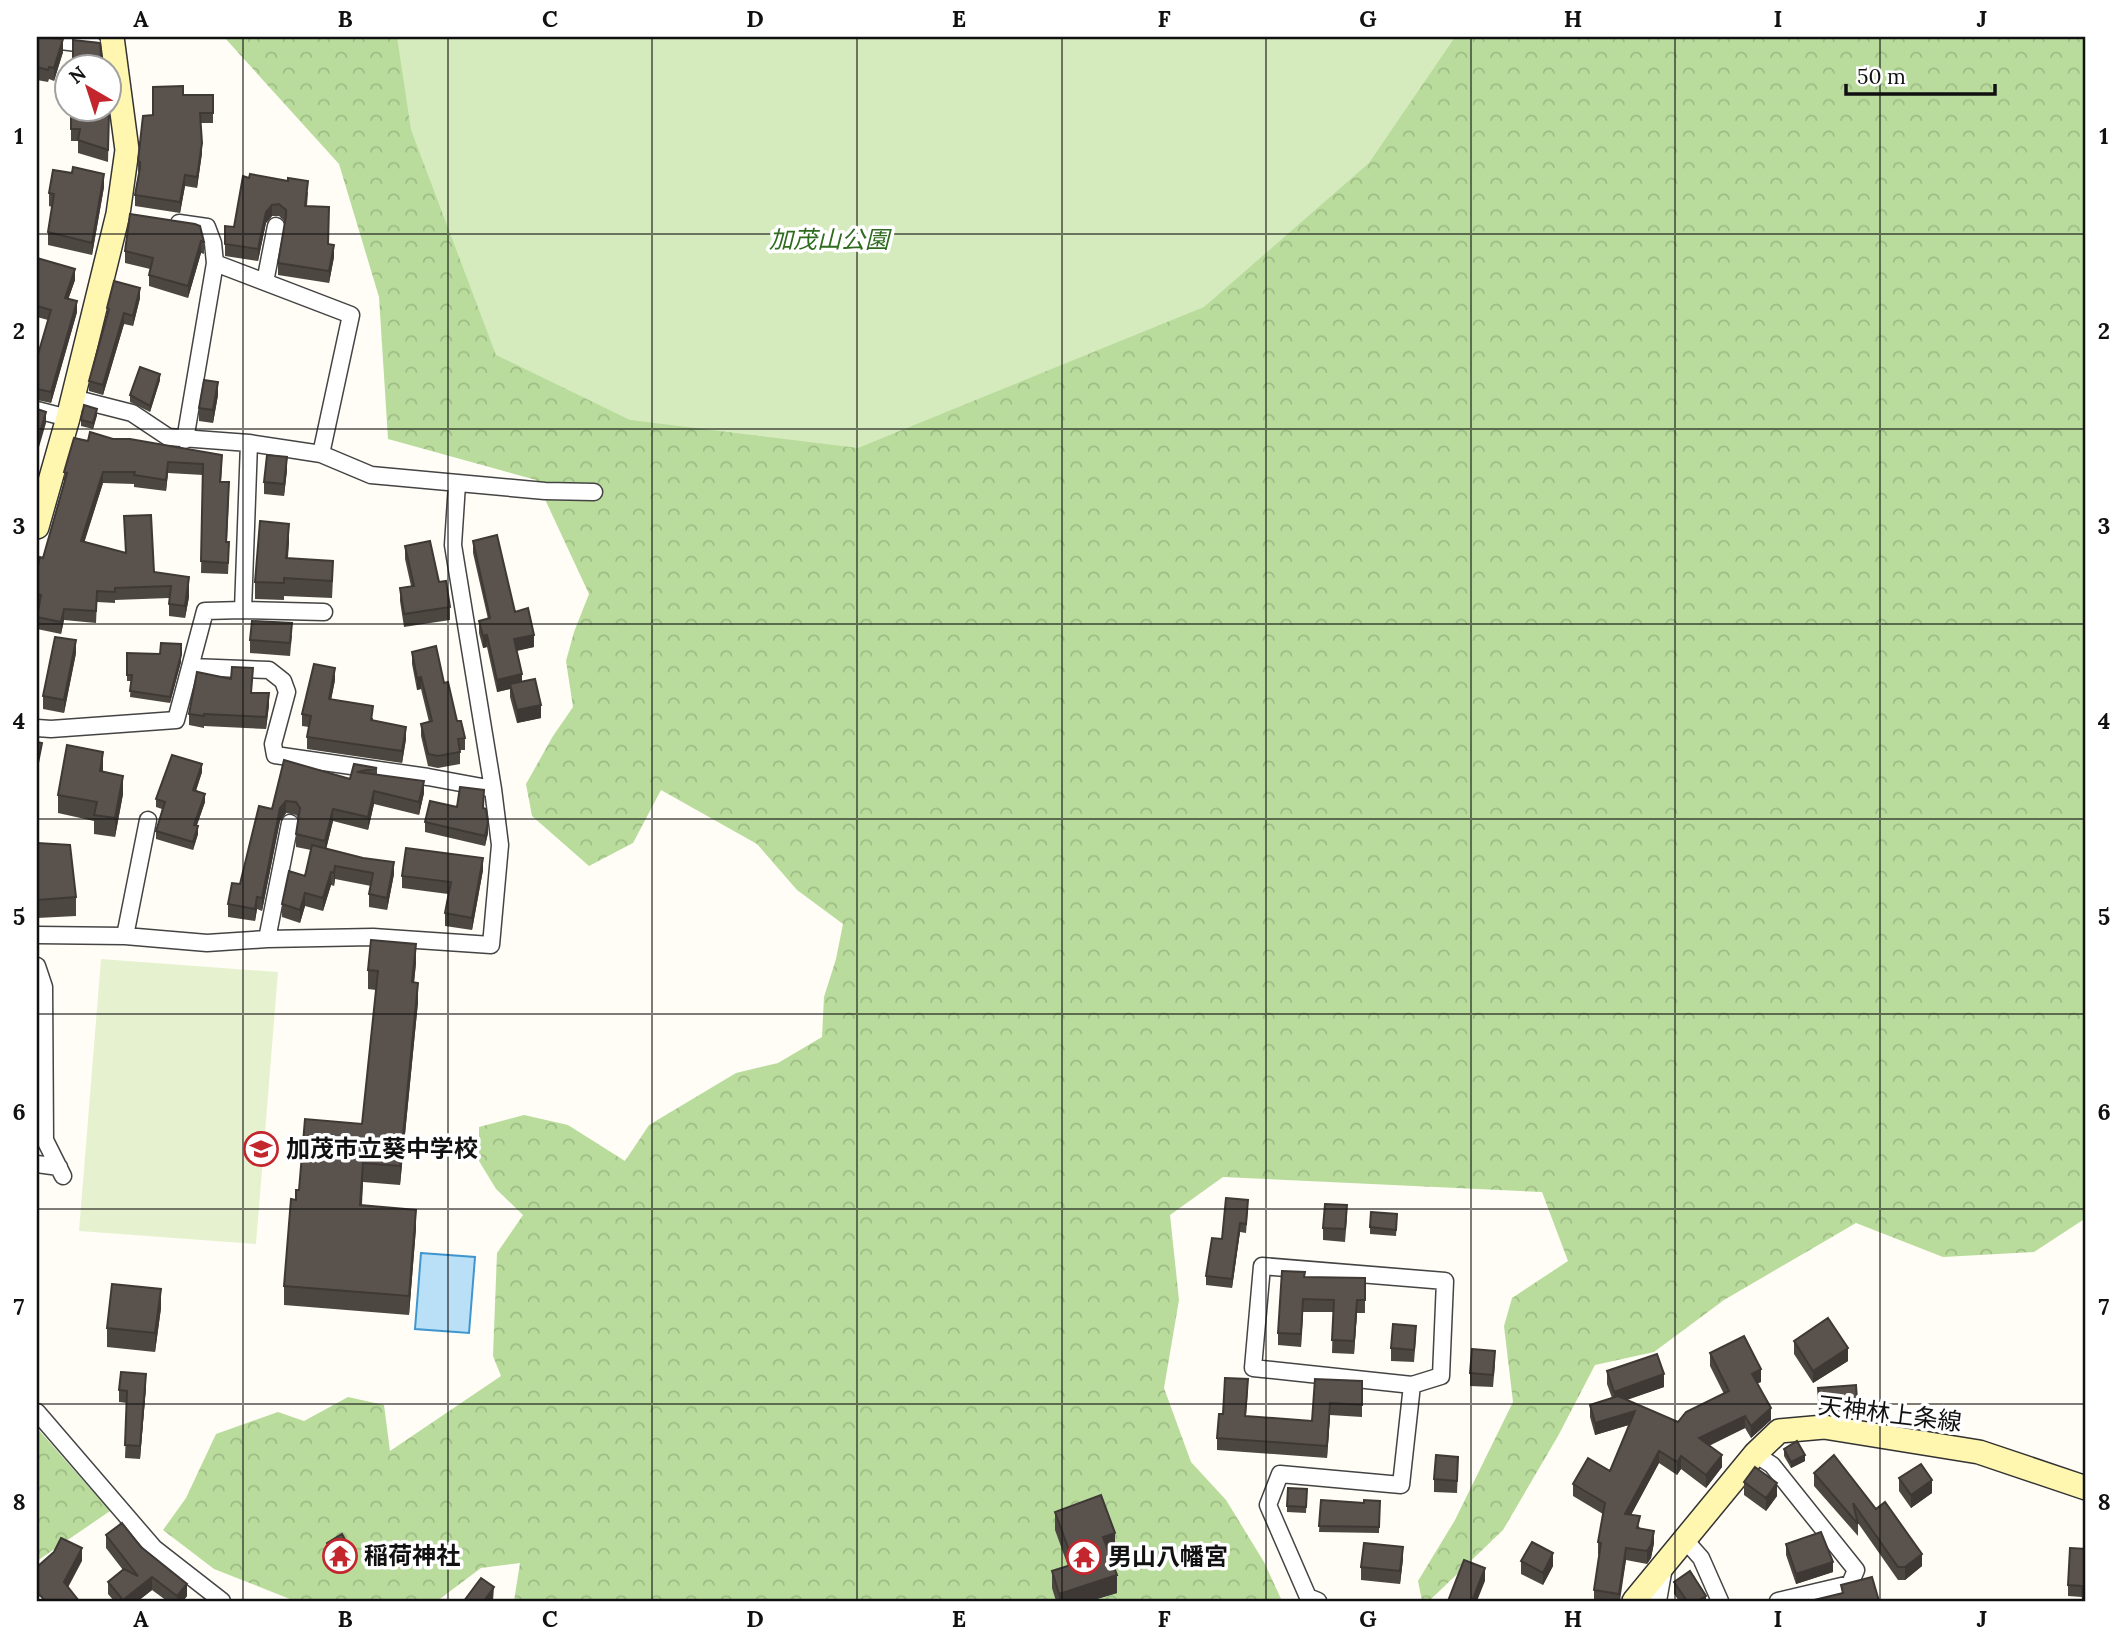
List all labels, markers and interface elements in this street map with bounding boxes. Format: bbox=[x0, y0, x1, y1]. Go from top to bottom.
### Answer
text: A bbox=[133, 4, 149, 33]
text: B bbox=[337, 4, 353, 33]
text: C bbox=[542, 4, 558, 33]
text: D bbox=[746, 4, 764, 33]
text: E bbox=[952, 4, 966, 33]
text: F bbox=[1157, 4, 1171, 33]
text: G bbox=[1359, 4, 1377, 33]
text: H bbox=[1564, 4, 1582, 33]
text: I bbox=[1774, 4, 1782, 33]
text: J bbox=[1977, 4, 1987, 33]
north arrow bbox=[52, 52, 122, 122]
scale bar bbox=[1846, 52, 1995, 96]
text: N bbox=[64, 61, 91, 89]
text: 50 m bbox=[1857, 63, 1906, 90]
text: 1 bbox=[14, 121, 24, 150]
text: 1 bbox=[2099, 121, 2109, 150]
park label: 加茂山公園 bbox=[769, 224, 892, 255]
text: 2 bbox=[13, 316, 25, 345]
text: 2 bbox=[2098, 316, 2110, 345]
text: 3 bbox=[13, 511, 25, 540]
text: 3 bbox=[2098, 511, 2110, 540]
text: 4 bbox=[13, 706, 25, 735]
text: 4 bbox=[2098, 706, 2110, 735]
text: 5 bbox=[13, 902, 25, 931]
text: 5 bbox=[2098, 902, 2110, 931]
text: 6 bbox=[12, 1097, 26, 1126]
text: 6 bbox=[2097, 1097, 2111, 1126]
school or university icon: 加茂市立葵中学校 bbox=[242, 1130, 280, 1168]
place label: 加茂市立葵中学校 bbox=[286, 1133, 478, 1164]
text: 7 bbox=[14, 1292, 25, 1321]
text: 7 bbox=[2099, 1292, 2110, 1321]
street label: 天神林上条線 bbox=[1817, 1389, 1963, 1438]
text: 8 bbox=[12, 1487, 26, 1516]
text: 8 bbox=[2097, 1487, 2111, 1516]
temple icon: 稲荷神社 bbox=[321, 1537, 359, 1575]
temple icon: 男山八幡宮 bbox=[1065, 1538, 1103, 1576]
place label: 稲荷神社 bbox=[364, 1540, 460, 1571]
place label: 男山八幡宮 bbox=[1108, 1541, 1228, 1572]
text: A bbox=[133, 1604, 149, 1633]
text: B bbox=[337, 1604, 353, 1633]
text: C bbox=[542, 1604, 558, 1633]
text: D bbox=[746, 1604, 764, 1633]
text: E bbox=[952, 1604, 966, 1633]
text: F bbox=[1157, 1604, 1171, 1633]
text: G bbox=[1359, 1604, 1377, 1633]
text: H bbox=[1564, 1604, 1582, 1633]
text: I bbox=[1774, 1604, 1782, 1633]
text: J bbox=[1977, 1604, 1987, 1633]

